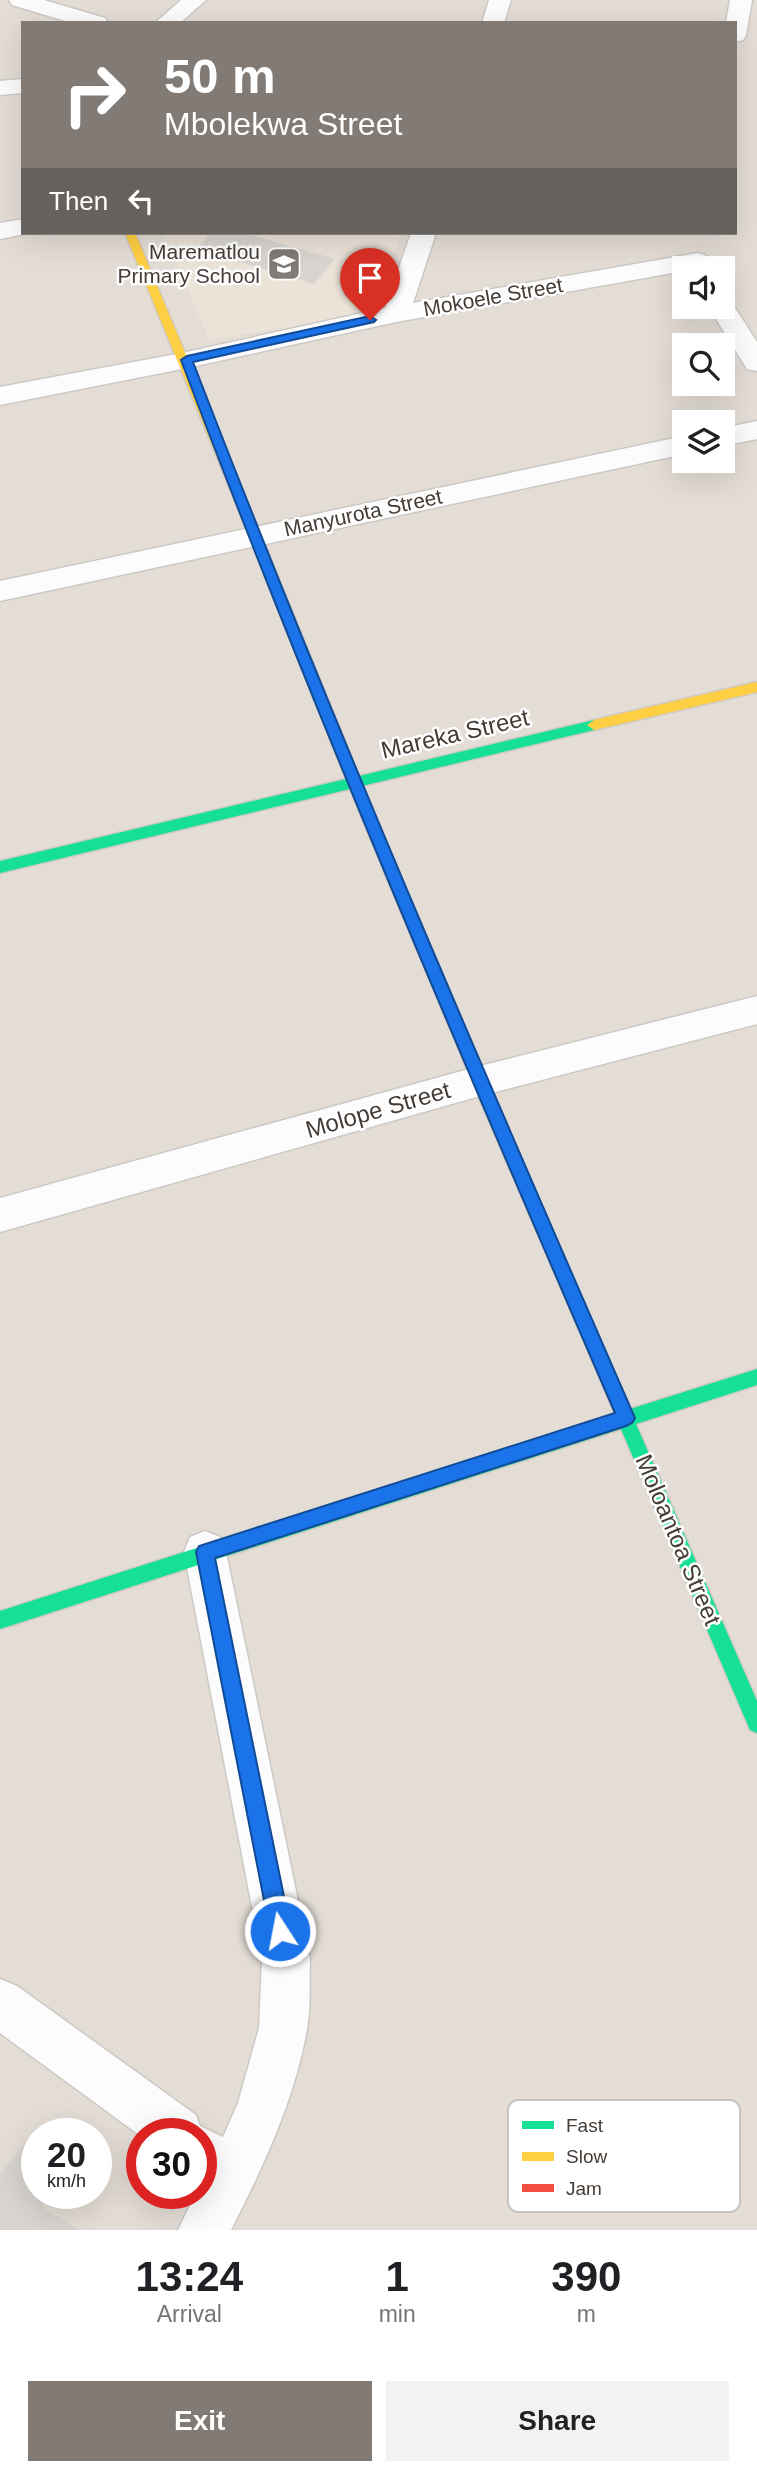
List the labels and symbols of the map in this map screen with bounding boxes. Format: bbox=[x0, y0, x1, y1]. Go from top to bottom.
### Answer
place label: Marematlou Primary School bbox=[118, 240, 260, 287]
school or university icon: Marematlou Primary School bbox=[265, 245, 303, 283]
pin bbox=[340, 248, 400, 320]
street label: Mokoele Street bbox=[421, 273, 565, 320]
street label: Manyurota Street bbox=[282, 484, 444, 541]
street label: Mareka Street bbox=[378, 703, 532, 764]
street label: Molope Street bbox=[302, 1076, 454, 1143]
street label: Moloantoa Street bbox=[630, 1450, 727, 1630]
position arrow bbox=[243, 1894, 317, 1968]
legend bbox=[508, 2100, 740, 2212]
text: Fast bbox=[566, 2115, 604, 2136]
speed limit sign: 30 bbox=[126, 2118, 217, 2209]
text: Slow bbox=[566, 2146, 607, 2167]
text: Jam bbox=[566, 2178, 602, 2199]

